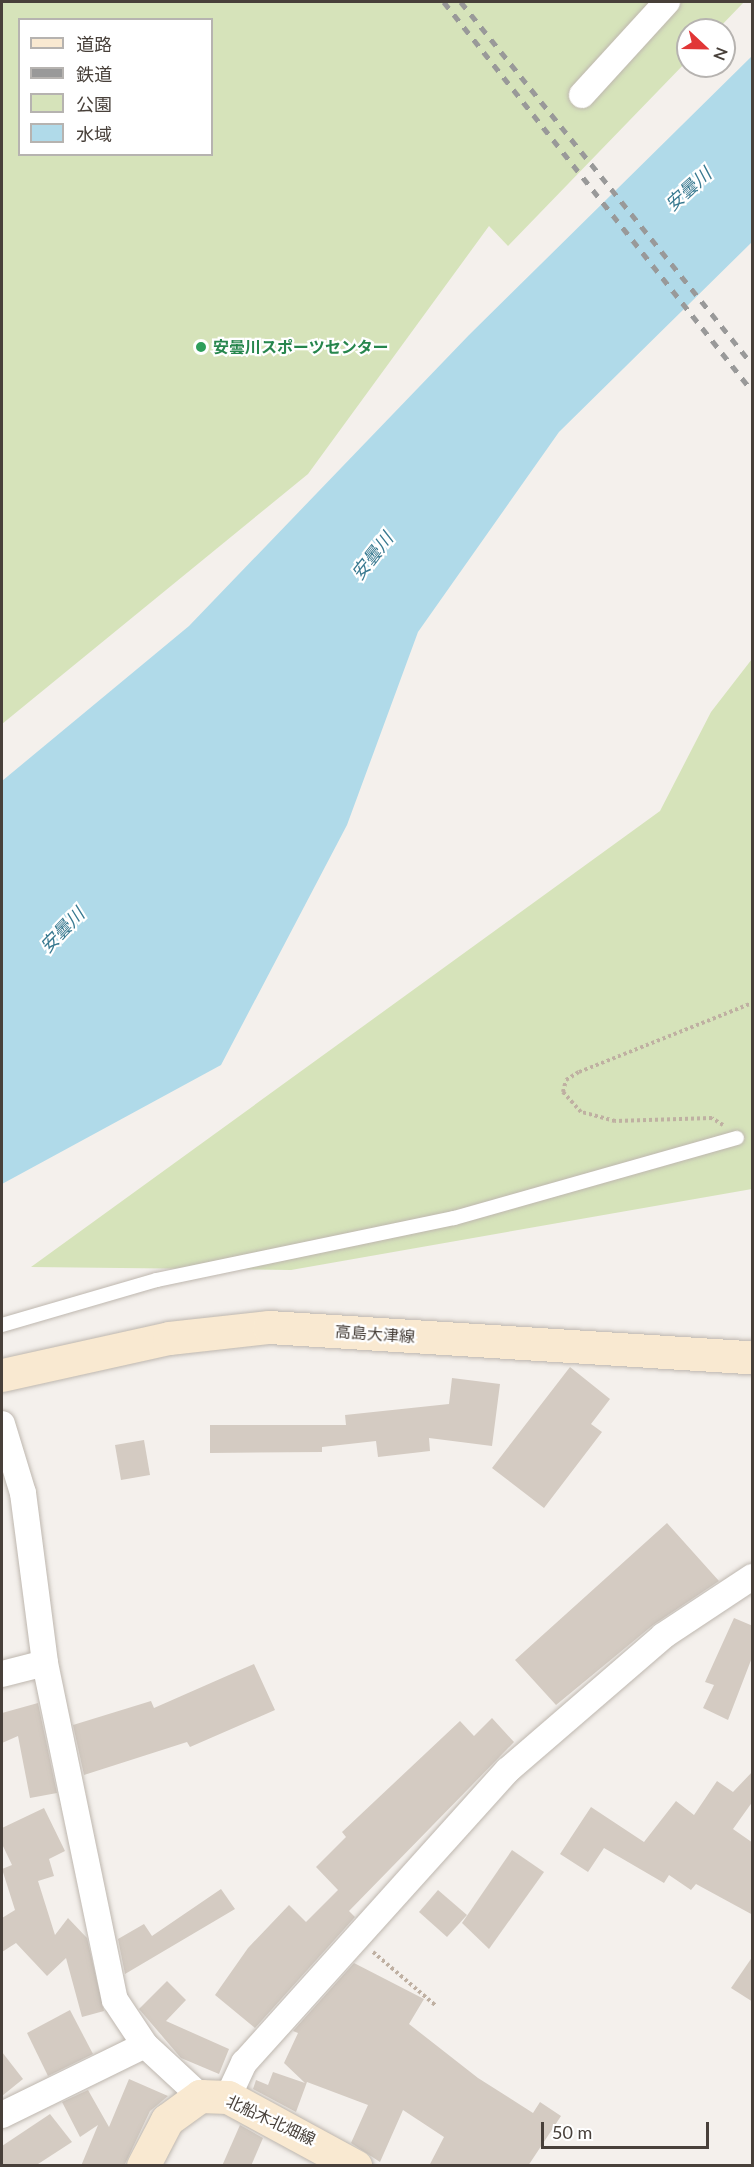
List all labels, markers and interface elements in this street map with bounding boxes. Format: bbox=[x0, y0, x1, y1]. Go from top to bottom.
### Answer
legend bbox=[18, 18, 213, 156]
north arrow bbox=[676, 18, 736, 78]
text: 道路 bbox=[76, 33, 112, 55]
text: N bbox=[710, 45, 732, 63]
text: 鉄道 bbox=[76, 63, 112, 85]
text: 公園 bbox=[76, 93, 112, 115]
text: 水域 bbox=[76, 123, 112, 145]
water label: 安曇川 bbox=[661, 163, 715, 215]
place label: 安曇川スポーツセンター bbox=[213, 337, 389, 357]
marker: 安曇川スポーツセンター bbox=[194, 340, 208, 354]
water label: 安曇川 bbox=[347, 528, 397, 584]
water label: 安曇川 bbox=[35, 903, 89, 957]
street label: 高島大津線 bbox=[334, 1322, 416, 1346]
street label: 北船木北畑線 bbox=[223, 2091, 319, 2149]
scale bar bbox=[544, 2110, 712, 2148]
text: 50 m bbox=[552, 2121, 592, 2143]

